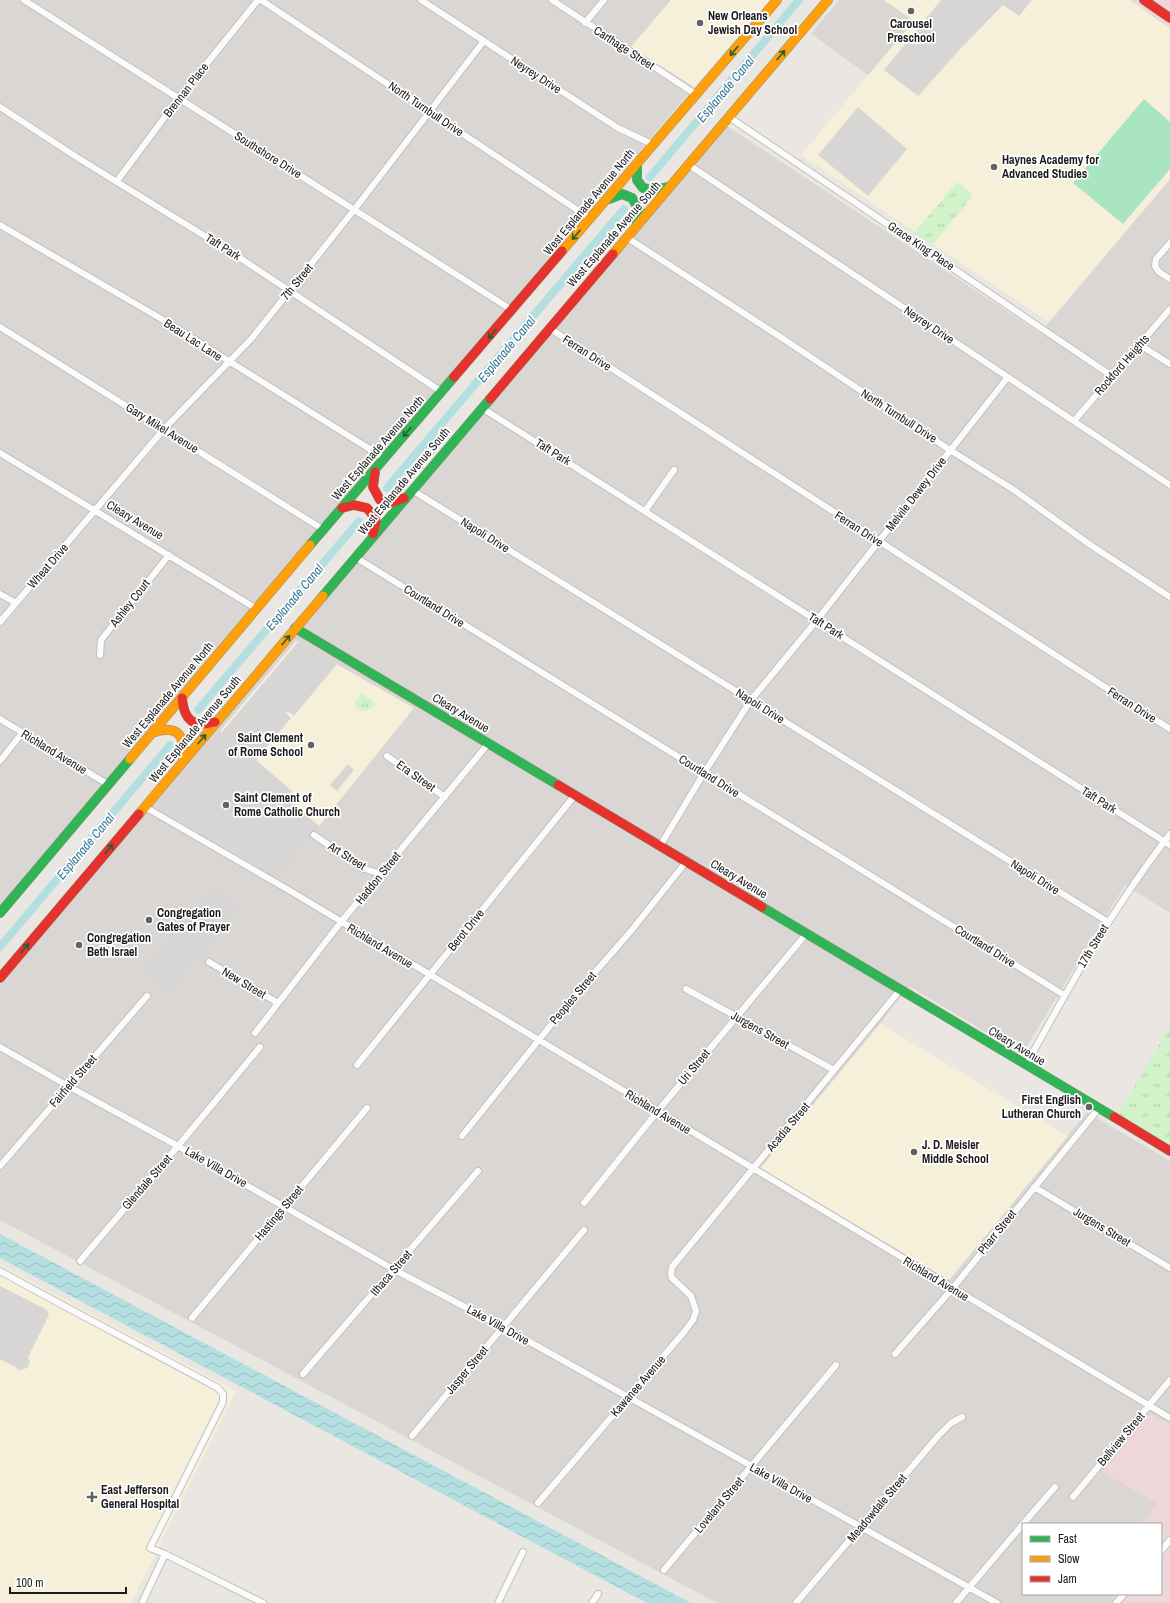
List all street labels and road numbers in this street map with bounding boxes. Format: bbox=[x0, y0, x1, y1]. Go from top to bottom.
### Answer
street label: Carthage Street bbox=[591, 22, 658, 74]
street label: Neyrey Drive bbox=[508, 53, 564, 97]
street label: Brennan Place bbox=[160, 60, 212, 120]
street label: North Turnbull Drive bbox=[385, 78, 467, 140]
street label: Southshore Drive bbox=[231, 128, 305, 182]
street label: West Esplanade Avenue North bbox=[540, 146, 638, 258]
street label: West Esplanade Avenue South bbox=[564, 178, 664, 290]
street label: Grace King Place bbox=[885, 218, 957, 274]
street label: Taft Park bbox=[202, 230, 244, 264]
street label: 7th Street bbox=[277, 260, 317, 304]
street label: Neyrey Drive bbox=[901, 302, 957, 348]
street label: Beau Lac Lane bbox=[161, 315, 225, 365]
street label: Ferran Drive bbox=[560, 331, 614, 375]
street label: Rockford Heights bbox=[1091, 331, 1153, 399]
street label: North Turnbull Drive bbox=[858, 385, 940, 447]
street label: West Esplanade Avenue North bbox=[328, 392, 428, 504]
street label: Gary Mikel Avenue bbox=[123, 399, 201, 457]
street label: West Esplanade Avenue South bbox=[354, 424, 454, 538]
street label: Taft Park bbox=[532, 435, 574, 469]
street label: Melvile Dewey Drive bbox=[882, 454, 950, 534]
street label: Cleary Avenue bbox=[104, 497, 166, 543]
street label: Ferran Drive bbox=[832, 507, 886, 551]
street label: Napoli Drive bbox=[458, 514, 512, 556]
street label: Wheat Drive bbox=[24, 540, 72, 592]
street label: Ashley Court bbox=[106, 576, 154, 631]
street label: Courtland Drive bbox=[401, 581, 467, 631]
street label: Taft Park bbox=[805, 609, 847, 643]
street label: West Esplanade Avenue North bbox=[119, 639, 217, 751]
street label: West Esplanade Avenue South bbox=[145, 672, 245, 786]
street label: Ferran Drive bbox=[1105, 683, 1159, 727]
street label: Napoli Drive bbox=[733, 685, 787, 727]
street label: Cleary Avenue bbox=[430, 690, 492, 736]
street label: Richland Avenue bbox=[18, 726, 90, 778]
street label: Courtland Drive bbox=[676, 751, 742, 801]
street label: Era Street bbox=[393, 757, 439, 795]
street label: Taft Park bbox=[1078, 783, 1120, 817]
street label: Art Street bbox=[324, 838, 369, 874]
street label: Haddon Street bbox=[352, 848, 404, 908]
street label: Cleary Avenue bbox=[708, 856, 770, 902]
street label: Napoli Drive bbox=[1008, 856, 1062, 898]
street label: Berot Drive bbox=[444, 906, 488, 954]
street label: Richland Avenue bbox=[344, 920, 416, 972]
street label: Courtland Drive bbox=[952, 921, 1018, 971]
street label: 17th Street bbox=[1074, 921, 1112, 971]
street label: New Street bbox=[219, 964, 269, 1003]
street label: Peoples Street bbox=[546, 968, 600, 1028]
street label: Jurgens Street bbox=[728, 1007, 792, 1053]
street label: Cleary Avenue bbox=[986, 1023, 1048, 1069]
street label: Uri Street bbox=[674, 1046, 714, 1088]
street label: Fairfield Street bbox=[46, 1051, 100, 1111]
street label: Richland Avenue bbox=[622, 1086, 694, 1138]
street label: Acadia Street bbox=[762, 1099, 813, 1156]
street label: Lake Villa Drive bbox=[182, 1143, 250, 1191]
street label: Glendale Street bbox=[119, 1151, 176, 1213]
street label: Hastings Street bbox=[251, 1182, 307, 1244]
street label: Jurgens Street bbox=[1070, 1204, 1134, 1250]
street label: Pharr Street bbox=[974, 1206, 1020, 1258]
street label: Ithaca Street bbox=[367, 1247, 416, 1299]
street label: Richland Avenue bbox=[900, 1253, 972, 1305]
street label: Lake Villa Drive bbox=[464, 1301, 532, 1349]
street label: Jasper Street bbox=[442, 1342, 492, 1398]
street label: Kawanee Avenue bbox=[607, 1352, 669, 1420]
street label: Bellview Street bbox=[1094, 1409, 1148, 1469]
street label: Lake Villa Drive bbox=[747, 1459, 815, 1507]
street label: Meadowdale Street bbox=[844, 1470, 911, 1546]
street label: Loveland Street bbox=[691, 1473, 747, 1537]

